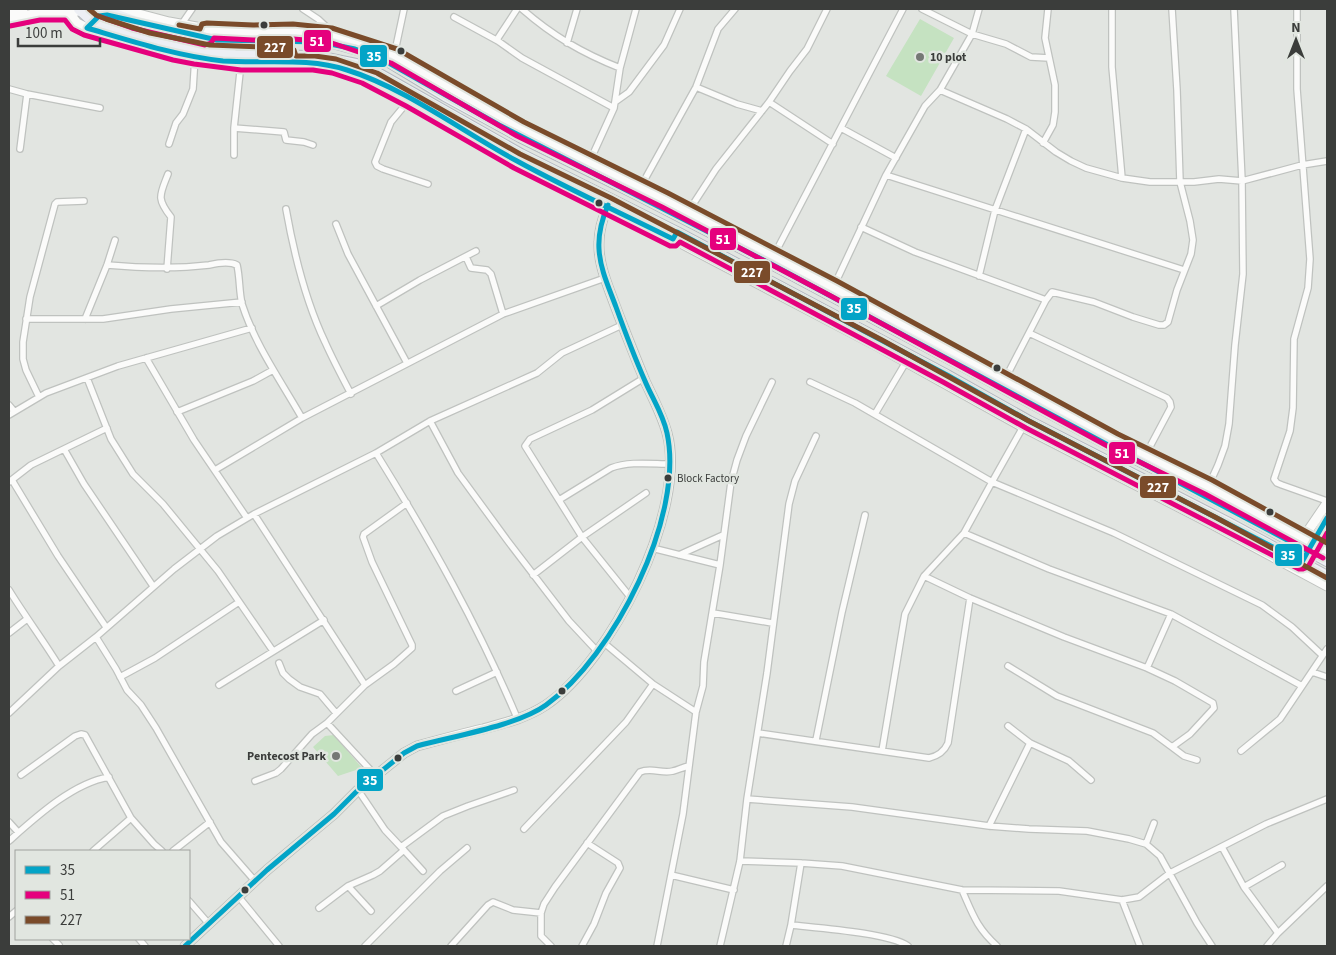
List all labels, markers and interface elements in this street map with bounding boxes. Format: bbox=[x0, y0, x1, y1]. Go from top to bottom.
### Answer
scale bar bbox=[18, 15, 100, 47]
north arrow bbox=[1271, 15, 1321, 65]
text: N bbox=[1291, 18, 1301, 38]
unlabelled marker bbox=[259, 20, 269, 30]
text: 100 m bbox=[25, 23, 63, 44]
line badge: 51 bbox=[303, 29, 332, 53]
text: 51 bbox=[310, 32, 324, 52]
line badge: 227 bbox=[256, 35, 294, 59]
text: 227 bbox=[264, 38, 286, 58]
line badge: 35 bbox=[359, 44, 388, 68]
unlabelled marker bbox=[396, 46, 406, 56]
text: 35 bbox=[367, 47, 381, 67]
place label: 10 plot bbox=[930, 49, 967, 66]
marker: 10 plot bbox=[914, 51, 926, 63]
unlabelled marker bbox=[594, 198, 604, 208]
line badge: 51 bbox=[709, 227, 737, 251]
text: 51 bbox=[716, 230, 730, 250]
line badge: 227 bbox=[733, 260, 771, 284]
text: 227 bbox=[741, 263, 763, 283]
line badge: 35 bbox=[840, 297, 868, 321]
text: 35 bbox=[847, 299, 861, 319]
unlabelled marker bbox=[992, 363, 1002, 373]
line badge: 51 bbox=[1108, 441, 1136, 465]
text: 51 bbox=[1115, 444, 1129, 464]
place label: Block Factory bbox=[677, 471, 739, 486]
marker: Block Factory bbox=[663, 473, 673, 483]
line badge: 227 bbox=[1139, 475, 1177, 499]
text: 227 bbox=[1147, 478, 1169, 498]
unlabelled marker bbox=[1265, 507, 1275, 517]
line badge: 35 bbox=[1274, 543, 1303, 567]
text: 35 bbox=[1281, 546, 1295, 566]
unlabelled marker bbox=[557, 686, 567, 696]
place label: Pentecost Park bbox=[247, 748, 326, 765]
marker: Pentecost Park bbox=[330, 750, 342, 762]
unlabelled marker bbox=[393, 753, 403, 763]
line badge: 35 bbox=[356, 768, 384, 792]
text: 35 bbox=[363, 771, 377, 791]
legend bbox=[15, 850, 190, 940]
text: 35 bbox=[60, 860, 75, 881]
text: 51 bbox=[60, 885, 75, 906]
unlabelled marker bbox=[240, 885, 250, 895]
text: 227 bbox=[60, 910, 82, 931]

